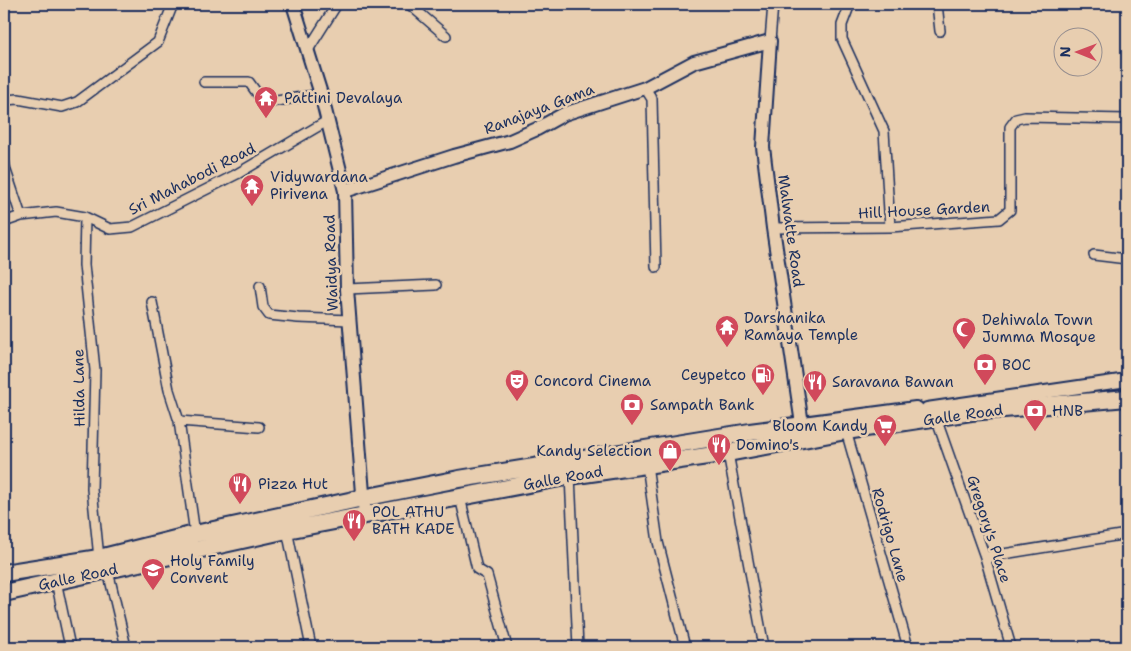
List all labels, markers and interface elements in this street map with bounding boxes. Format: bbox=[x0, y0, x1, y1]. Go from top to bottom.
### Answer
north arrow bbox=[1054, 28, 1104, 78]
text: N bbox=[1056, 46, 1074, 57]
street label: Ranajaya Gama bbox=[481, 79, 598, 139]
temple icon: Pattini Devalaya bbox=[253, 85, 279, 119]
place label: Pattini Devalaya bbox=[284, 88, 403, 108]
street label: Sri Mahabodi Road bbox=[125, 138, 259, 220]
place label: Vidywardana Pirivena bbox=[270, 167, 368, 204]
temple icon: Vidywardana Pirivena bbox=[239, 173, 265, 207]
street label: Malwatte Road bbox=[773, 173, 809, 289]
street label: Hill House Garden bbox=[858, 197, 990, 223]
street label: Waidya Road bbox=[319, 214, 343, 312]
place label: Darshanika Ramaya Temple bbox=[744, 308, 858, 345]
place label: Dehiwala Town Jumma Mosque bbox=[982, 310, 1096, 347]
temple icon: Darshanika Ramaya Temple bbox=[714, 314, 740, 348]
mosque icon: Dehiwala Town Jumma Mosque bbox=[951, 316, 977, 350]
street label: Hilda Lane bbox=[68, 349, 90, 427]
bank icon: BOC bbox=[972, 352, 998, 386]
place label: BOC bbox=[1002, 355, 1031, 375]
fuel station icon: Ceypetco bbox=[750, 362, 776, 396]
place label: Ceypetco bbox=[681, 365, 746, 385]
theatre icon: Concord Cinema bbox=[504, 368, 530, 402]
restaurant icon: Saravana Bawan bbox=[802, 369, 828, 403]
place label: Concord Cinema bbox=[534, 371, 652, 391]
place label: Saravana Bawan bbox=[832, 372, 954, 392]
bank icon: Sampath Bank bbox=[619, 392, 645, 426]
place label: Sampath Bank bbox=[650, 395, 755, 415]
bank icon: HNB bbox=[1022, 398, 1048, 432]
street label: Galle Road bbox=[922, 399, 1005, 431]
place label: HNB bbox=[1052, 401, 1083, 421]
supermarket icon: Bloom Kandy bbox=[872, 413, 898, 447]
place label: Bloom Kandy bbox=[773, 416, 868, 436]
restaurant icon: Domino's bbox=[706, 432, 732, 466]
place label: Domino's bbox=[736, 435, 799, 455]
shop icon: Kandy Selection bbox=[657, 438, 683, 472]
place label: Kandy Selection bbox=[536, 441, 652, 461]
street label: Galle Road bbox=[522, 461, 605, 495]
restaurant icon: Pizza Hut bbox=[227, 471, 253, 505]
street label: Gregory's Place bbox=[962, 473, 1016, 585]
place label: Pizza Hut bbox=[258, 474, 328, 494]
street label: Rodrigo Lane bbox=[867, 486, 913, 584]
place label: POL ATHU BATH KADE bbox=[372, 502, 455, 539]
restaurant icon: POL ATHU BATH KADE bbox=[341, 508, 367, 542]
place label: Holy Family Convent bbox=[170, 551, 255, 588]
school or university icon: Holy Family Convent bbox=[140, 557, 166, 591]
street label: Galle Road bbox=[36, 559, 120, 595]

